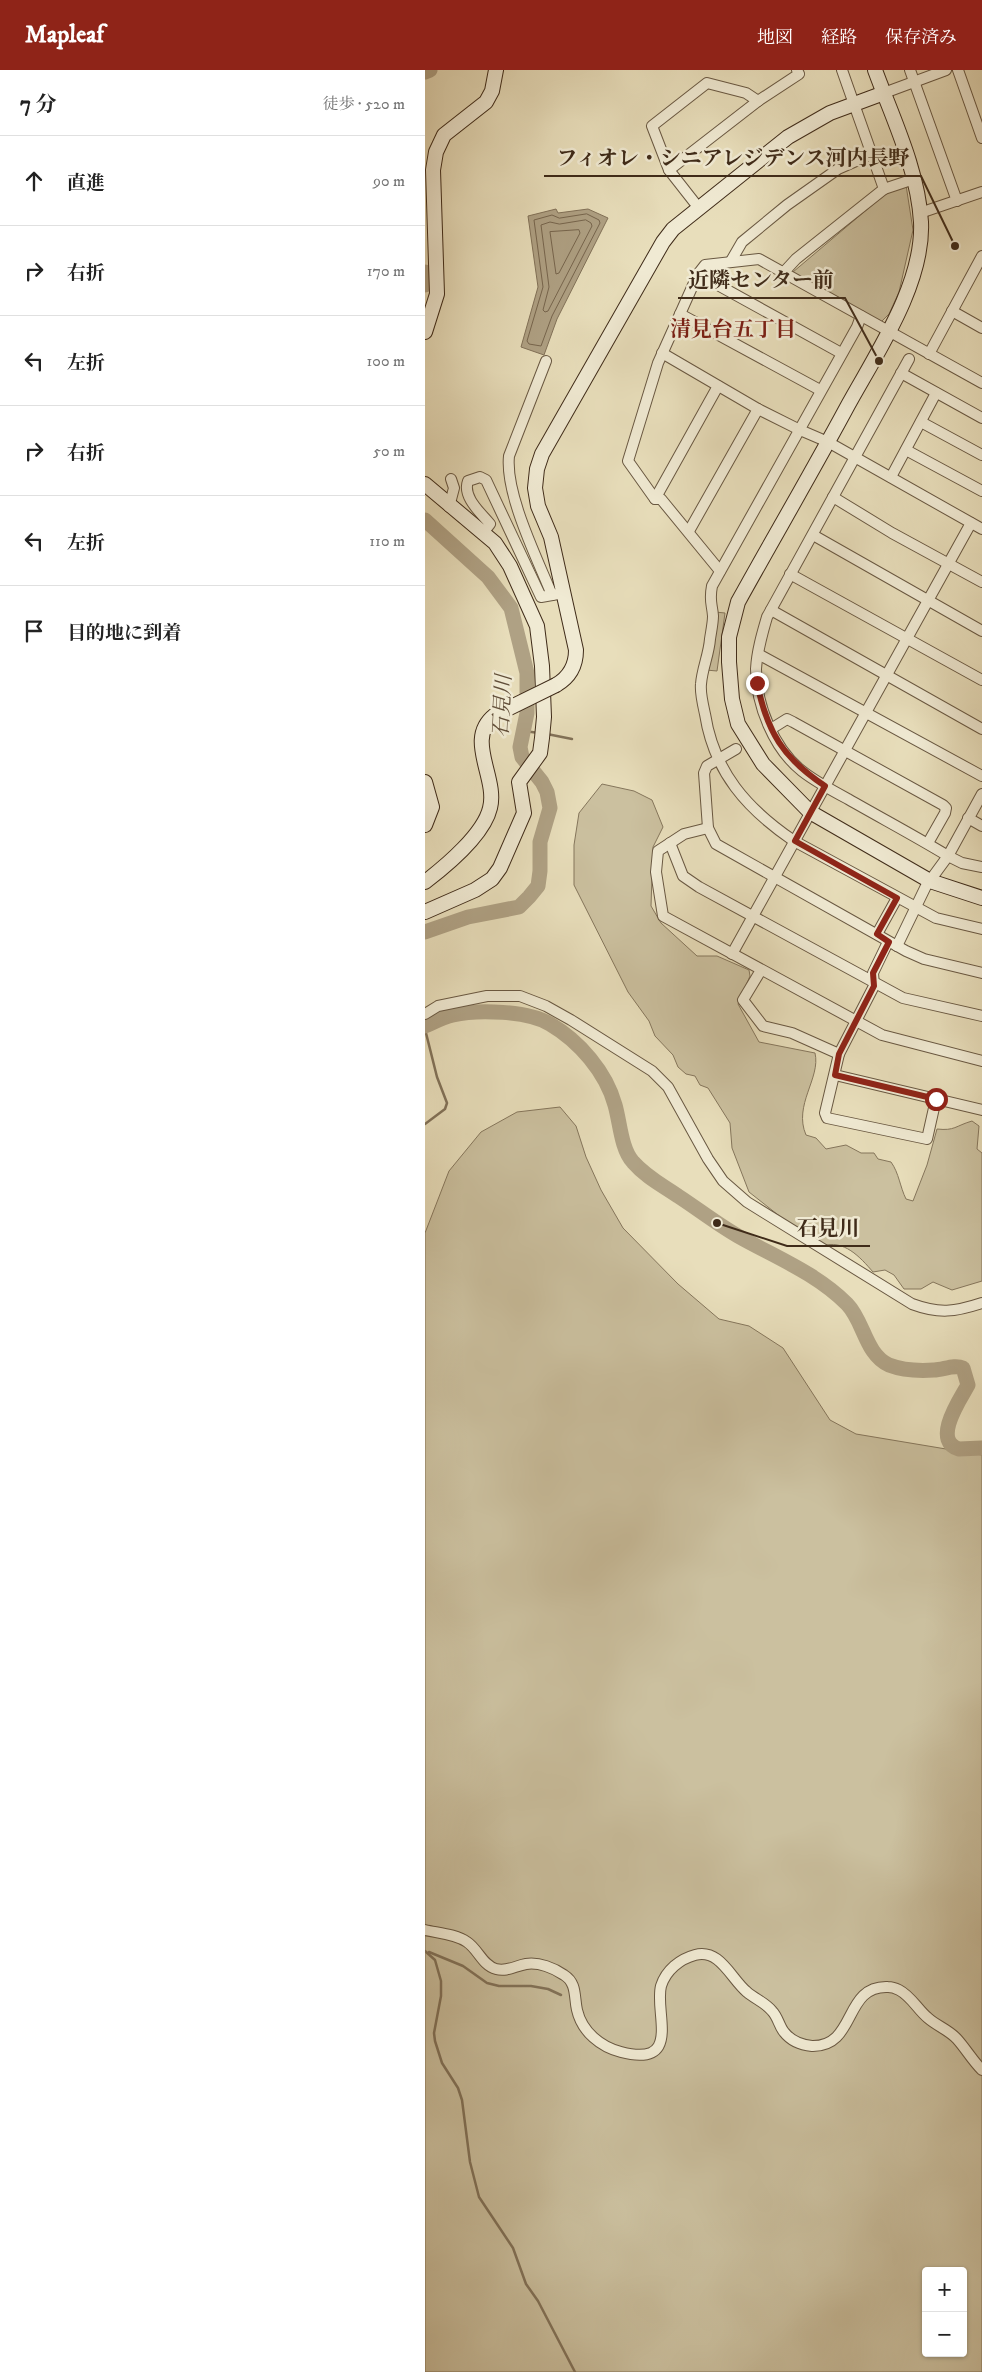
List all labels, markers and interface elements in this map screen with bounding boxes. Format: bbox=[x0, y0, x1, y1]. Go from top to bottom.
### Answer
text: Mapleaf bbox=[25, 20, 104, 50]
text: 地図 bbox=[757, 27, 793, 49]
text: 経路 bbox=[821, 27, 857, 49]
text: 保存済み bbox=[885, 27, 957, 49]
text: 7 分 bbox=[20, 92, 57, 118]
text: 徒歩 · 520 m bbox=[322, 94, 405, 114]
callout: フィオレ・シニアレジデンス河内長野 bbox=[544, 140, 921, 176]
text: フィオレ・シニアレジデンス河内長野 bbox=[557, 146, 909, 172]
icon: ahead bbox=[20, 167, 48, 195]
text: 90 m bbox=[373, 171, 405, 191]
text: 直進 bbox=[67, 172, 105, 195]
icon: right bbox=[20, 257, 48, 285]
text: 170 m bbox=[367, 261, 405, 281]
text: 右折 bbox=[67, 262, 105, 285]
callout: 近隣センター前 bbox=[678, 262, 845, 298]
text: 近隣センター前 bbox=[688, 268, 834, 294]
district label: 清見台五丁目 bbox=[670, 317, 796, 343]
icon: left bbox=[20, 347, 48, 375]
text: 100 m bbox=[367, 351, 405, 371]
text: 左折 bbox=[67, 352, 105, 375]
icon: right bbox=[20, 437, 48, 465]
text: 50 m bbox=[373, 441, 405, 461]
text: 右折 bbox=[67, 442, 105, 465]
icon: left bbox=[20, 527, 48, 555]
text: 110 m bbox=[369, 531, 405, 551]
text: 左折 bbox=[67, 532, 105, 555]
icon: arrive bbox=[20, 617, 48, 645]
text: 目的地に到着 bbox=[67, 622, 181, 645]
water label: 石見川 bbox=[488, 672, 518, 738]
route end bbox=[746, 672, 769, 695]
route start bbox=[925, 1088, 948, 1111]
callout: 石見川 bbox=[787, 1210, 870, 1246]
text: 石見川 bbox=[797, 1216, 860, 1242]
map controls bbox=[922, 2267, 967, 2357]
button: + bbox=[922, 2267, 967, 2312]
button: − bbox=[922, 2312, 967, 2357]

